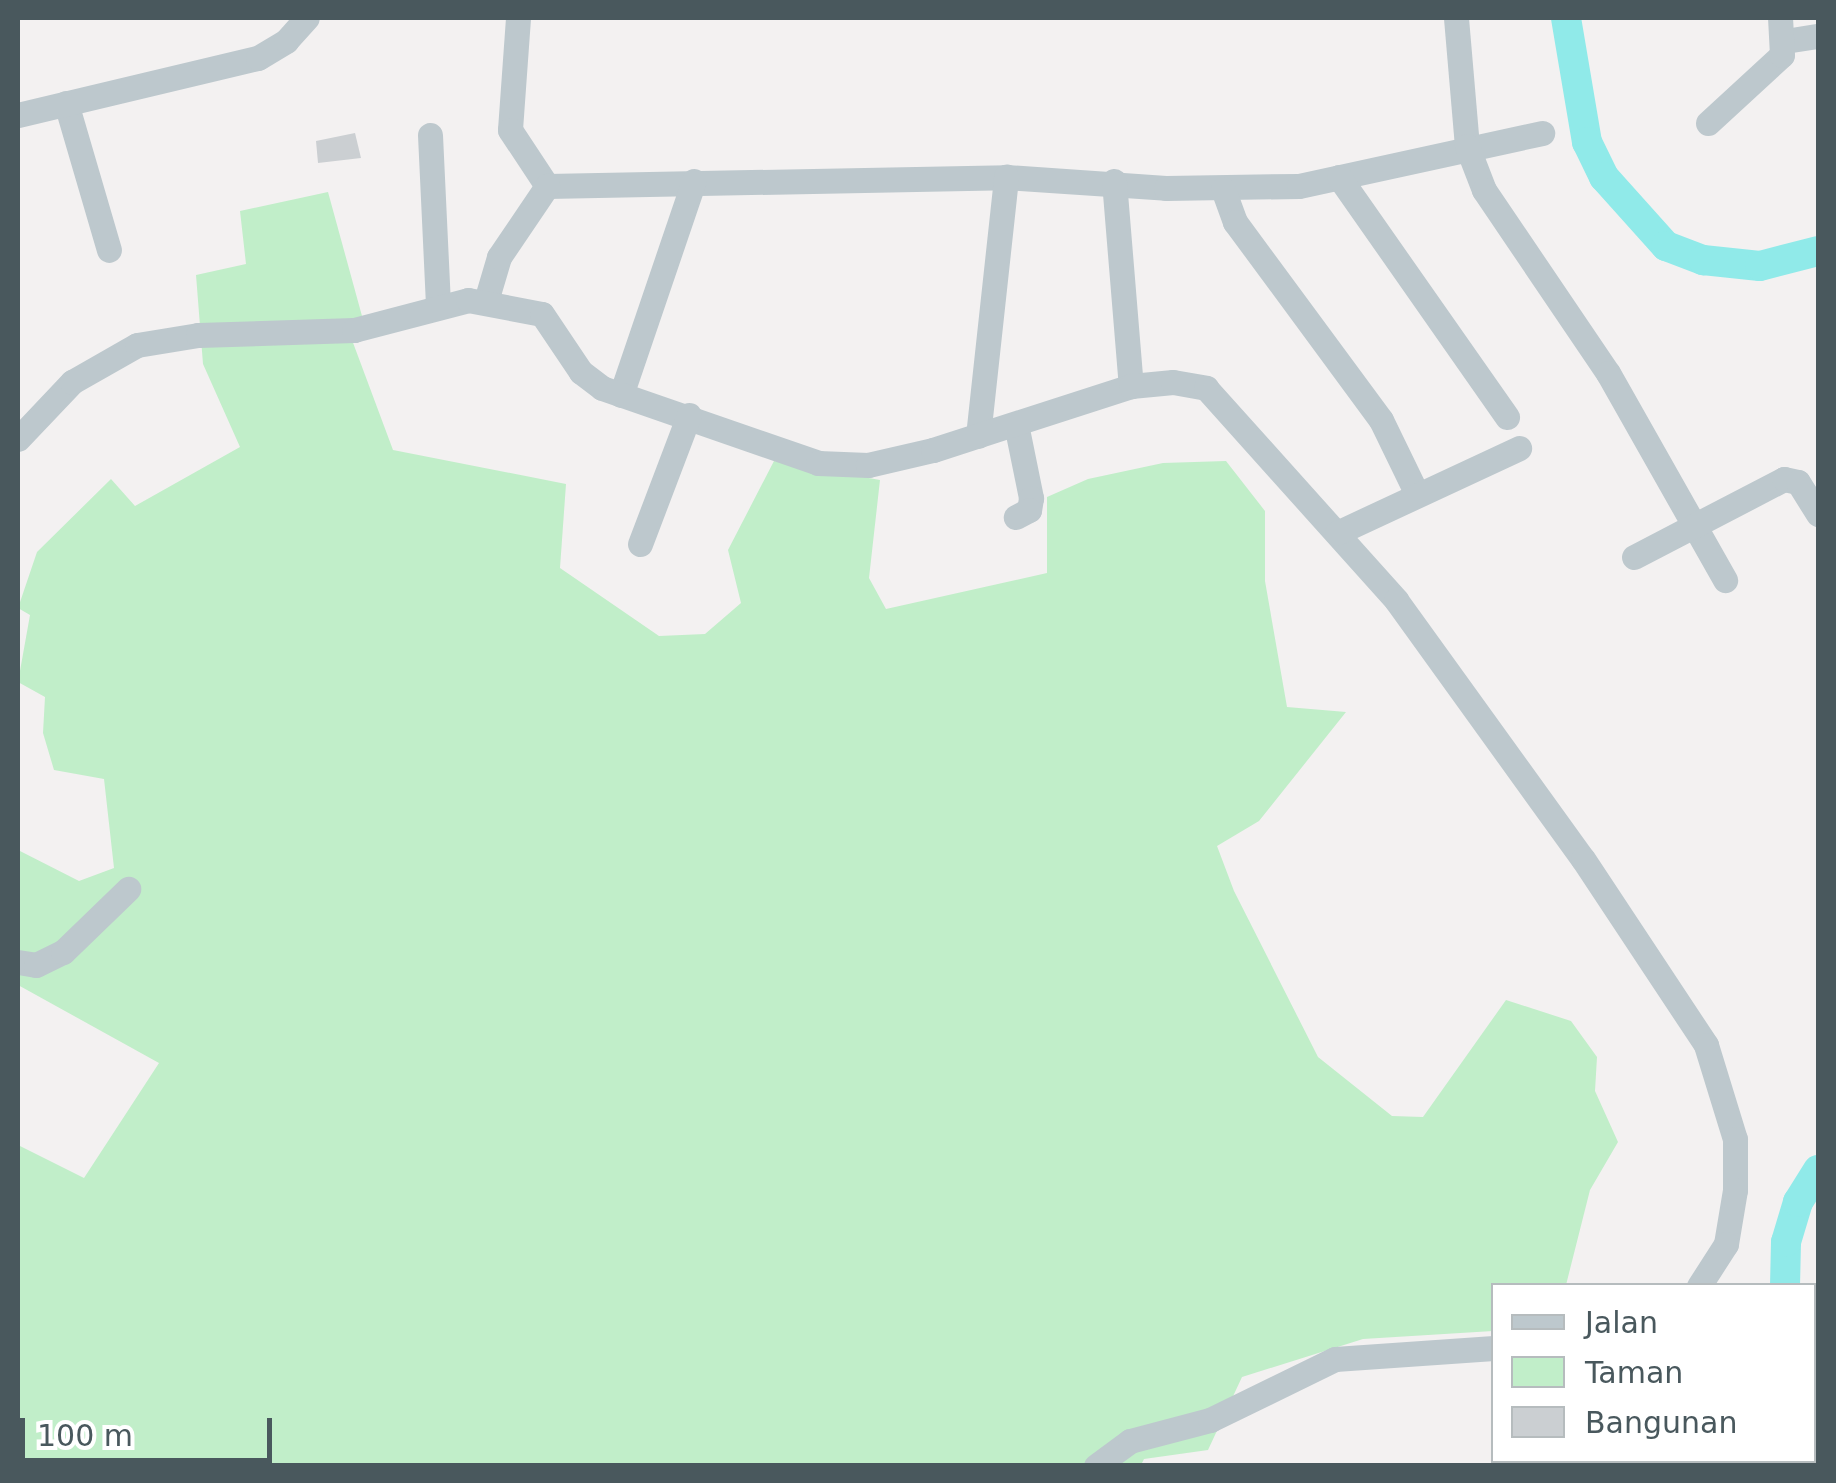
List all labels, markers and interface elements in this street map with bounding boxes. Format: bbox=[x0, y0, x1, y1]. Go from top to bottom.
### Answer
legend bbox=[1491, 1283, 1816, 1463]
text: Jalan bbox=[1585, 1305, 1658, 1340]
text: Taman bbox=[1585, 1355, 1683, 1390]
scale bar bbox=[25, 1398, 278, 1460]
text: Bangunan bbox=[1585, 1405, 1737, 1440]
text: 100 m bbox=[37, 1418, 133, 1453]

